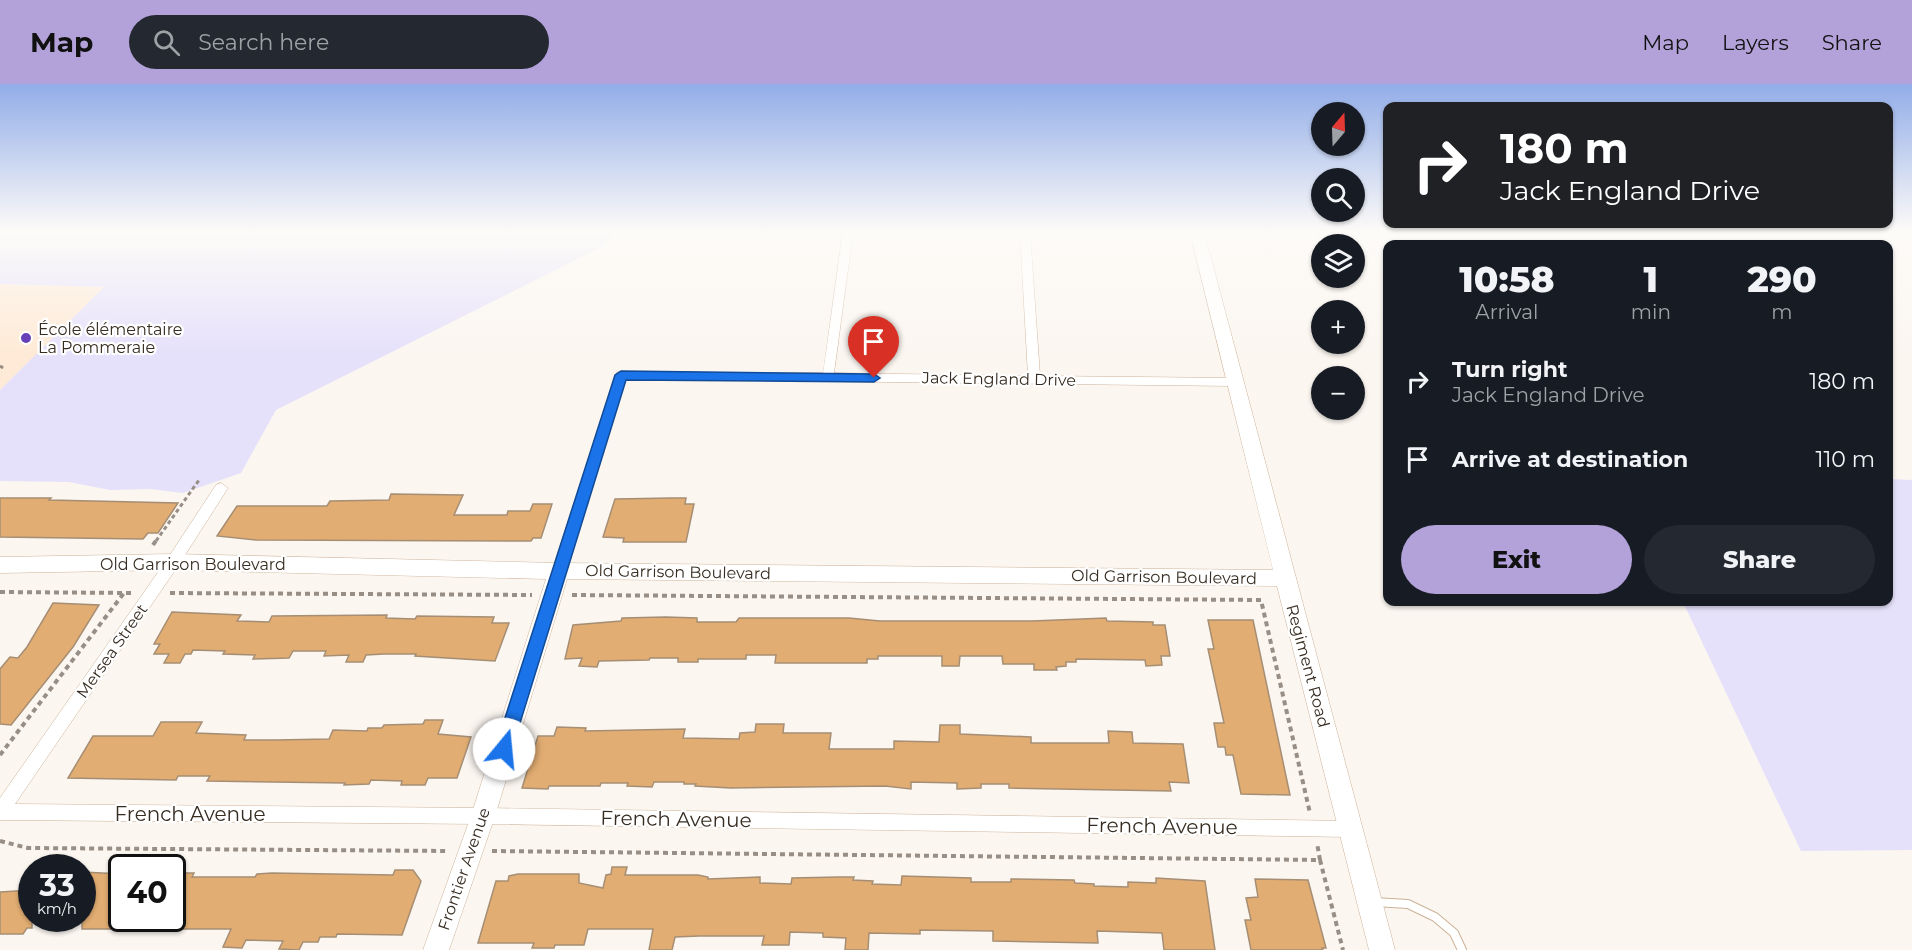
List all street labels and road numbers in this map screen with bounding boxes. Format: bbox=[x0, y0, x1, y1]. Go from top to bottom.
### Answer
street label: Jack England Drive bbox=[921, 368, 1076, 390]
street label: Old Garrison Boulevard bbox=[100, 555, 286, 574]
street label: Old Garrison Boulevard bbox=[585, 561, 771, 583]
street label: Old Garrison Boulevard bbox=[1071, 566, 1257, 588]
street label: Mersea Street bbox=[73, 600, 152, 702]
street label: Regiment Road bbox=[1282, 602, 1334, 730]
street label: French Avenue bbox=[114, 802, 266, 826]
street label: Frontier Avenue bbox=[434, 805, 494, 933]
street label: French Avenue bbox=[600, 806, 752, 832]
street label: French Avenue bbox=[1086, 813, 1238, 839]

